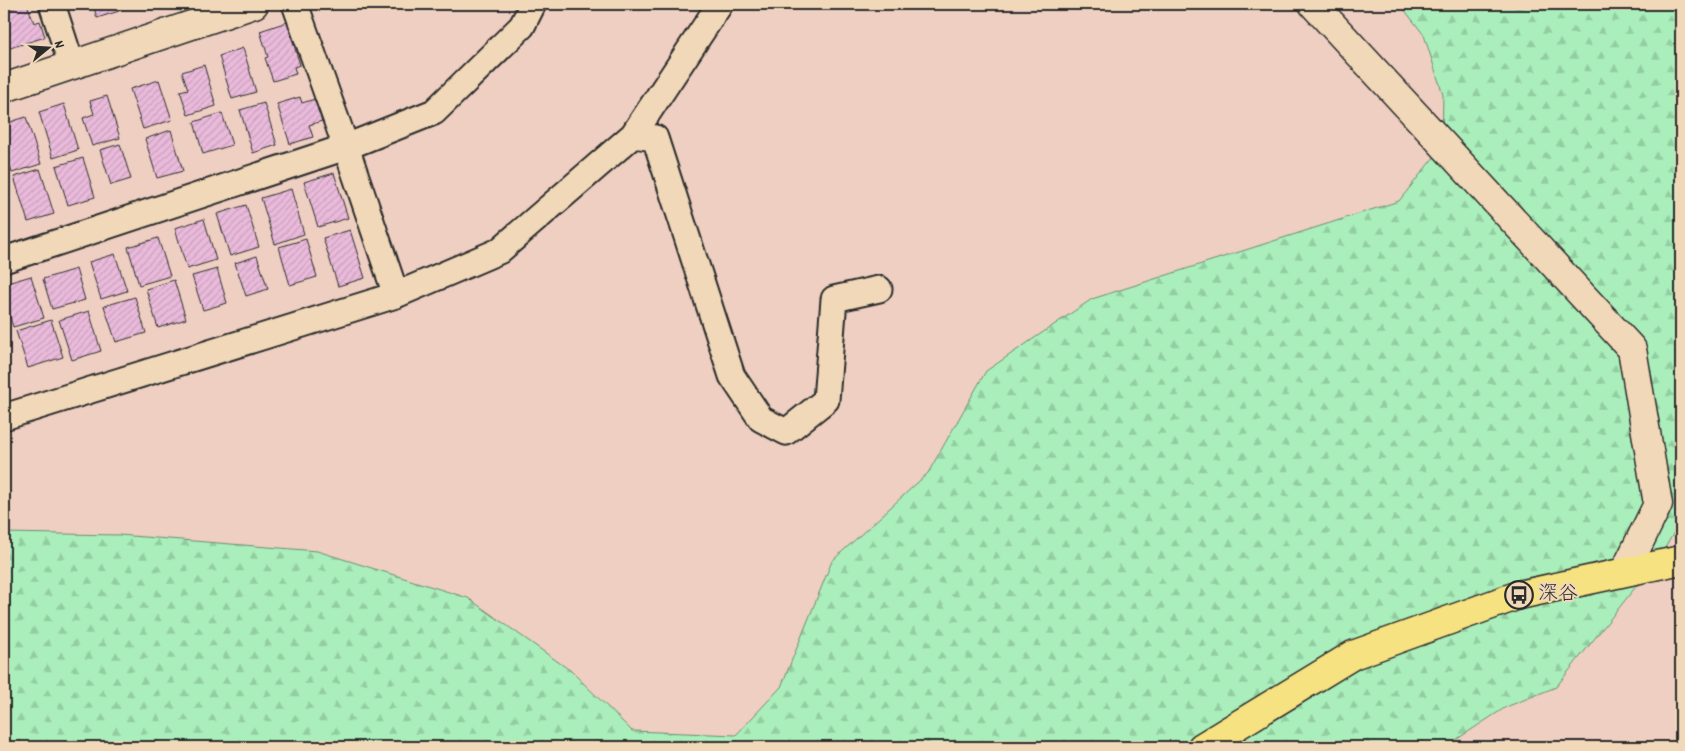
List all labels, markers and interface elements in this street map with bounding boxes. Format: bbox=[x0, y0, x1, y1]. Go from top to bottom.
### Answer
north arrow bbox=[22, 22, 72, 72]
text: N bbox=[48, 38, 69, 51]
bus stop icon: 深谷 bbox=[1504, 580, 1534, 610]
place label: 深谷 bbox=[1538, 581, 1578, 609]

